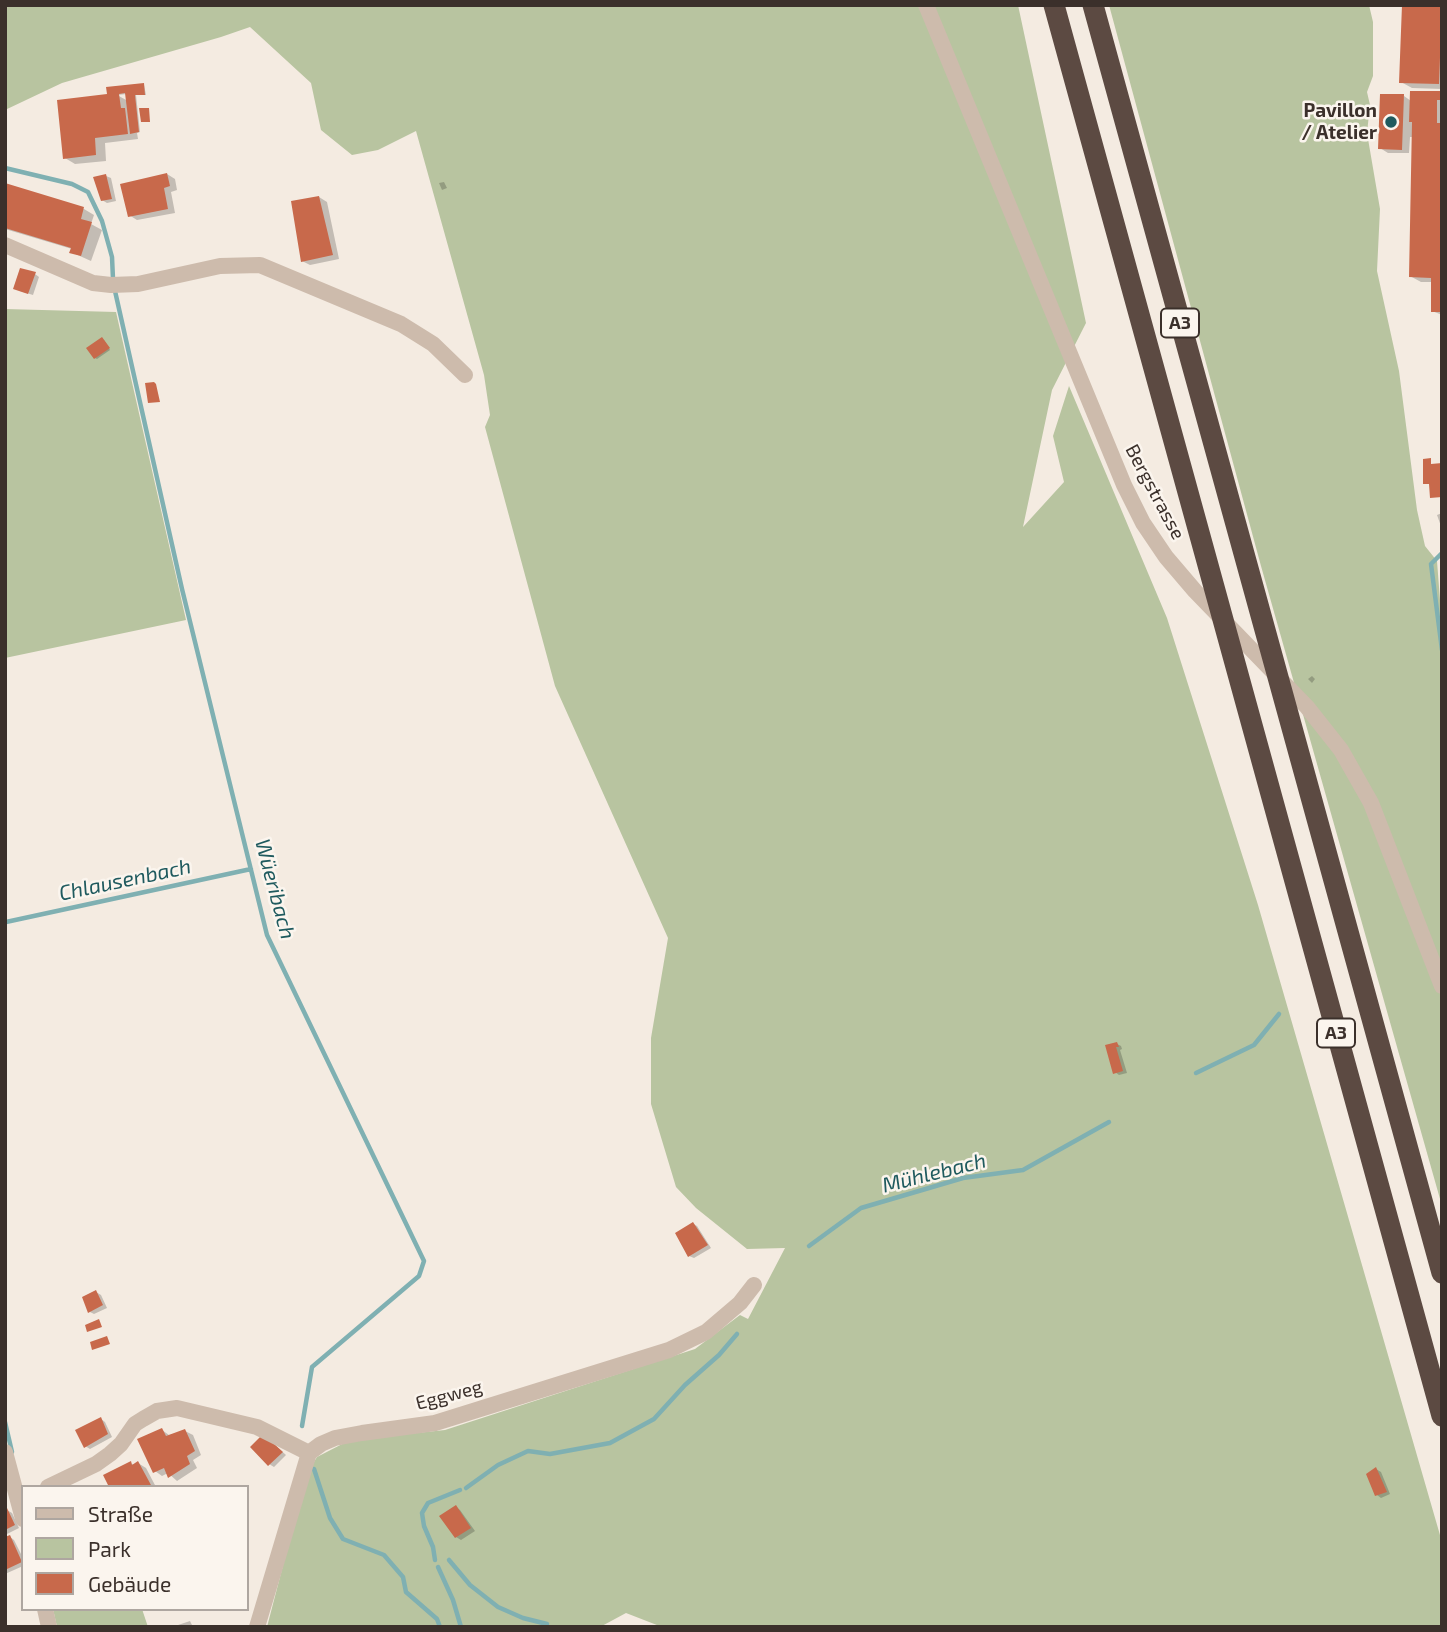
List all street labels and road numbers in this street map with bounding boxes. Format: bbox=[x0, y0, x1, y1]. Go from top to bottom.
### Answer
road number: A3 bbox=[1161, 309, 1199, 338]
street label: Bergstrasse bbox=[1120, 440, 1190, 544]
road number: A3 bbox=[1317, 1018, 1355, 1048]
street label: Eggweg bbox=[413, 1375, 485, 1415]

